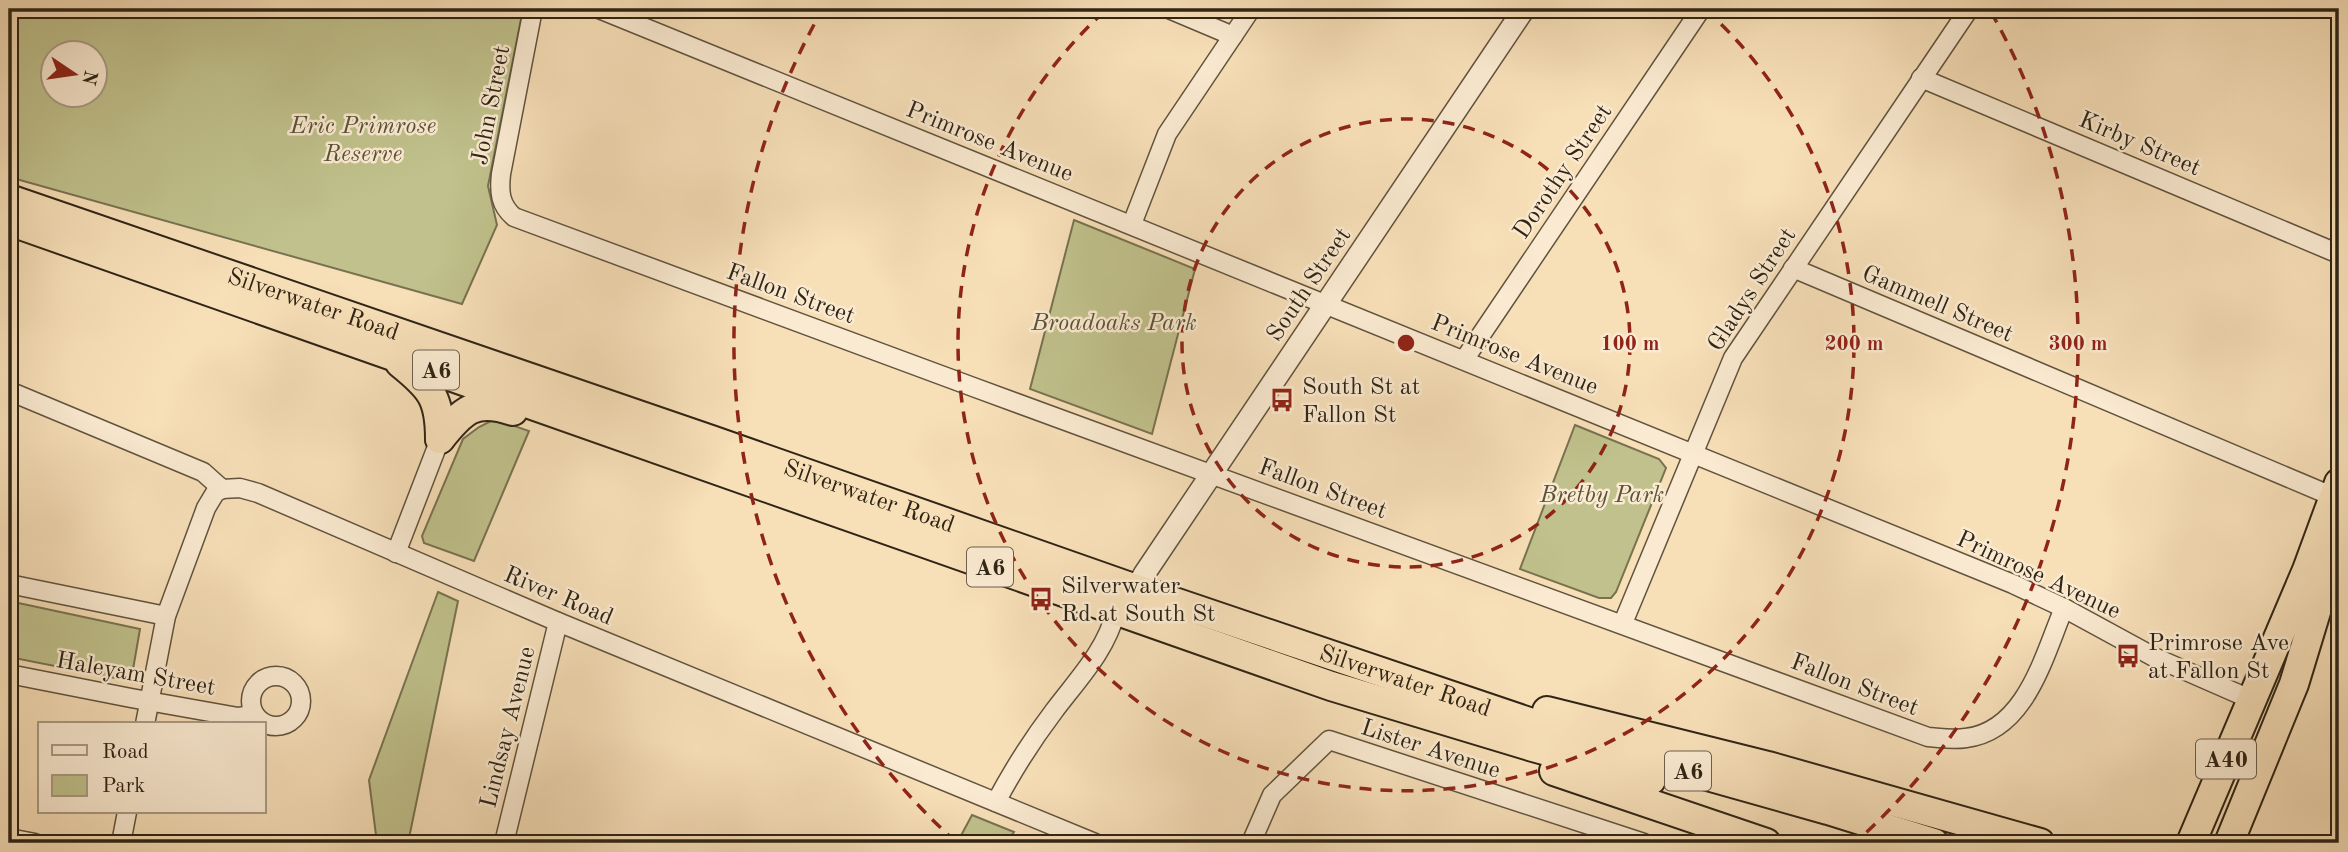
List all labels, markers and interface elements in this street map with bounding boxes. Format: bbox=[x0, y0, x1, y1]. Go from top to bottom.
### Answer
north arrow bbox=[38, 38, 108, 108]
street label: John Street bbox=[469, 44, 515, 167]
text: N bbox=[77, 68, 99, 87]
street label: Primrose Avenue bbox=[902, 98, 1076, 187]
street label: Dorothy Street bbox=[1510, 100, 1617, 244]
street label: Kirby Street bbox=[2075, 108, 2204, 181]
park label: Eric Primrose Reserve bbox=[289, 115, 437, 167]
street label: South Street bbox=[1263, 224, 1356, 346]
street label: Gladys Street bbox=[1704, 224, 1801, 356]
street label: Fallon Street bbox=[723, 261, 858, 329]
street label: Gammell Street bbox=[1858, 262, 2016, 347]
street label: Silverwater Road bbox=[224, 265, 402, 346]
street label: Primrose Avenue bbox=[1427, 311, 1601, 400]
park label: Broadoaks Park bbox=[1030, 312, 1197, 336]
centre of rings bbox=[1394, 331, 1418, 355]
text: 100 m bbox=[1600, 334, 1660, 355]
text: 200 m bbox=[1824, 334, 1884, 355]
text: 300 m bbox=[2048, 334, 2108, 355]
road number: A6 bbox=[413, 350, 459, 390]
place label: South St at Fallon St bbox=[1302, 376, 1420, 428]
bus stop icon: South St at Fallon St bbox=[1268, 386, 1296, 414]
street label: Silverwater Road bbox=[780, 456, 957, 538]
street label: Fallon Street bbox=[1255, 456, 1390, 524]
park label: Bretby Park bbox=[1539, 484, 1664, 508]
street label: Primrose Avenue bbox=[1952, 527, 2124, 624]
road number: A6 bbox=[967, 548, 1013, 586]
street label: River Road bbox=[500, 563, 616, 631]
place label: Silverwater Rd at South St bbox=[1061, 575, 1215, 627]
bus stop icon: Silverwater Rd at South St bbox=[1027, 585, 1055, 613]
place label: Primrose Ave at Fallon St bbox=[2148, 632, 2289, 684]
street label: Silverwater Road bbox=[1316, 642, 1494, 722]
bus stop icon: Primrose Ave at Fallon St bbox=[2114, 642, 2142, 670]
street label: Lindsay Avenue bbox=[477, 644, 541, 811]
street label: Haleyam Street bbox=[54, 649, 217, 701]
street label: Fallon Street bbox=[1787, 651, 1921, 721]
street label: Lister Avenue bbox=[1358, 716, 1503, 784]
legend bbox=[38, 722, 266, 814]
road number: A40 bbox=[2196, 740, 2256, 778]
text: Road bbox=[102, 742, 149, 763]
road number: A6 bbox=[1665, 751, 1711, 790]
text: Park bbox=[102, 776, 145, 797]

